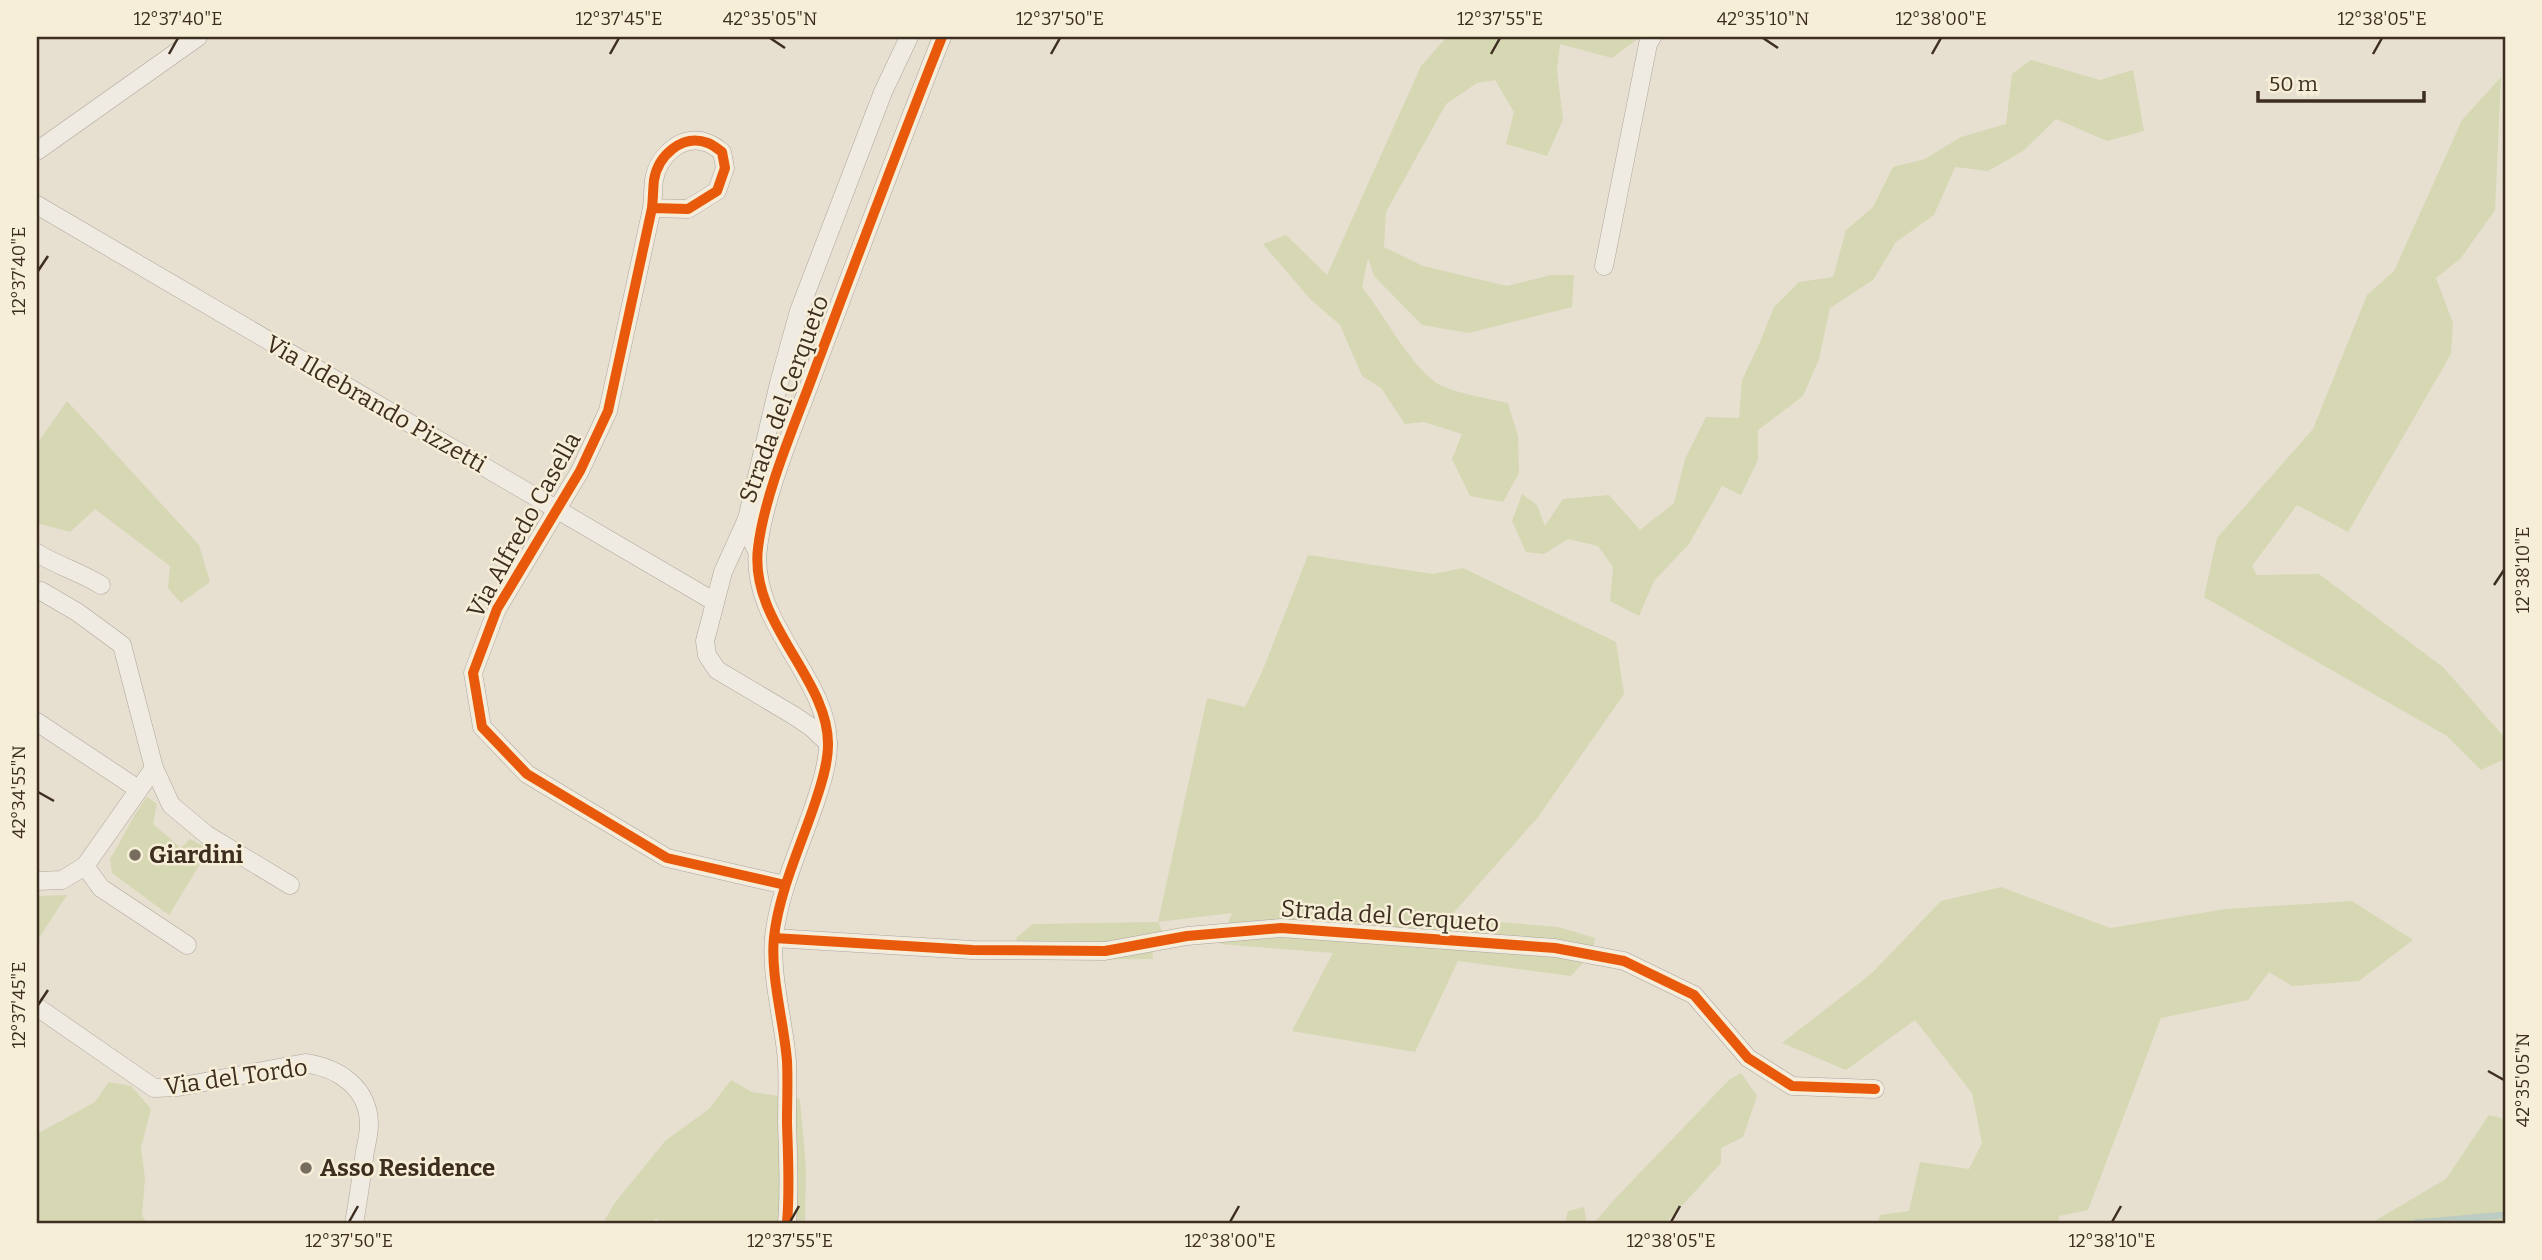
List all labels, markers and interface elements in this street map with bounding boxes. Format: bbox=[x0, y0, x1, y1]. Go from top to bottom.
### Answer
text: 12°37'40"E bbox=[134, 8, 222, 30]
text: 12°37'45"E bbox=[576, 8, 662, 30]
text: 42°35'05"N bbox=[723, 8, 817, 30]
text: 12°37'50"E bbox=[1016, 8, 1104, 30]
text: 12°37'55"E bbox=[1457, 8, 1543, 30]
text: 42°35'10"N bbox=[1717, 8, 1809, 30]
text: 12°38'00"E bbox=[1895, 8, 1987, 30]
text: 12°38'05"E bbox=[2337, 8, 2427, 30]
scale bar bbox=[2258, 60, 2425, 104]
text: 50 m bbox=[2269, 71, 2318, 97]
text: 12°37'40"E bbox=[8, 227, 30, 315]
street label: Strada del Cerqueto bbox=[733, 291, 835, 507]
street label: Via Ildebrando Pizzetti bbox=[261, 329, 491, 479]
street label: Via Alfredo Casella bbox=[461, 427, 587, 623]
text: 12°38'10"E bbox=[2512, 527, 2534, 613]
text: 42°34'55"N bbox=[8, 745, 30, 839]
place label: Giardini bbox=[149, 841, 244, 869]
marker: Giardini bbox=[127, 847, 143, 863]
street label: Strada del Cerqueto bbox=[1280, 894, 1500, 938]
text: 12°37'45"E bbox=[8, 962, 30, 1048]
text: 42°35'05"N bbox=[2512, 1033, 2534, 1127]
street label: Via del Tordo bbox=[163, 1053, 309, 1101]
place label: Asso Residence bbox=[320, 1154, 495, 1182]
marker: Asso Residence bbox=[298, 1160, 314, 1176]
text: 12°37'50"E bbox=[305, 1230, 393, 1252]
text: 12°37'55"E bbox=[747, 1230, 833, 1252]
text: 12°38'00"E bbox=[1184, 1230, 1276, 1252]
text: 12°38'05"E bbox=[1626, 1230, 1716, 1252]
text: 12°38'10"E bbox=[2069, 1230, 2155, 1252]

